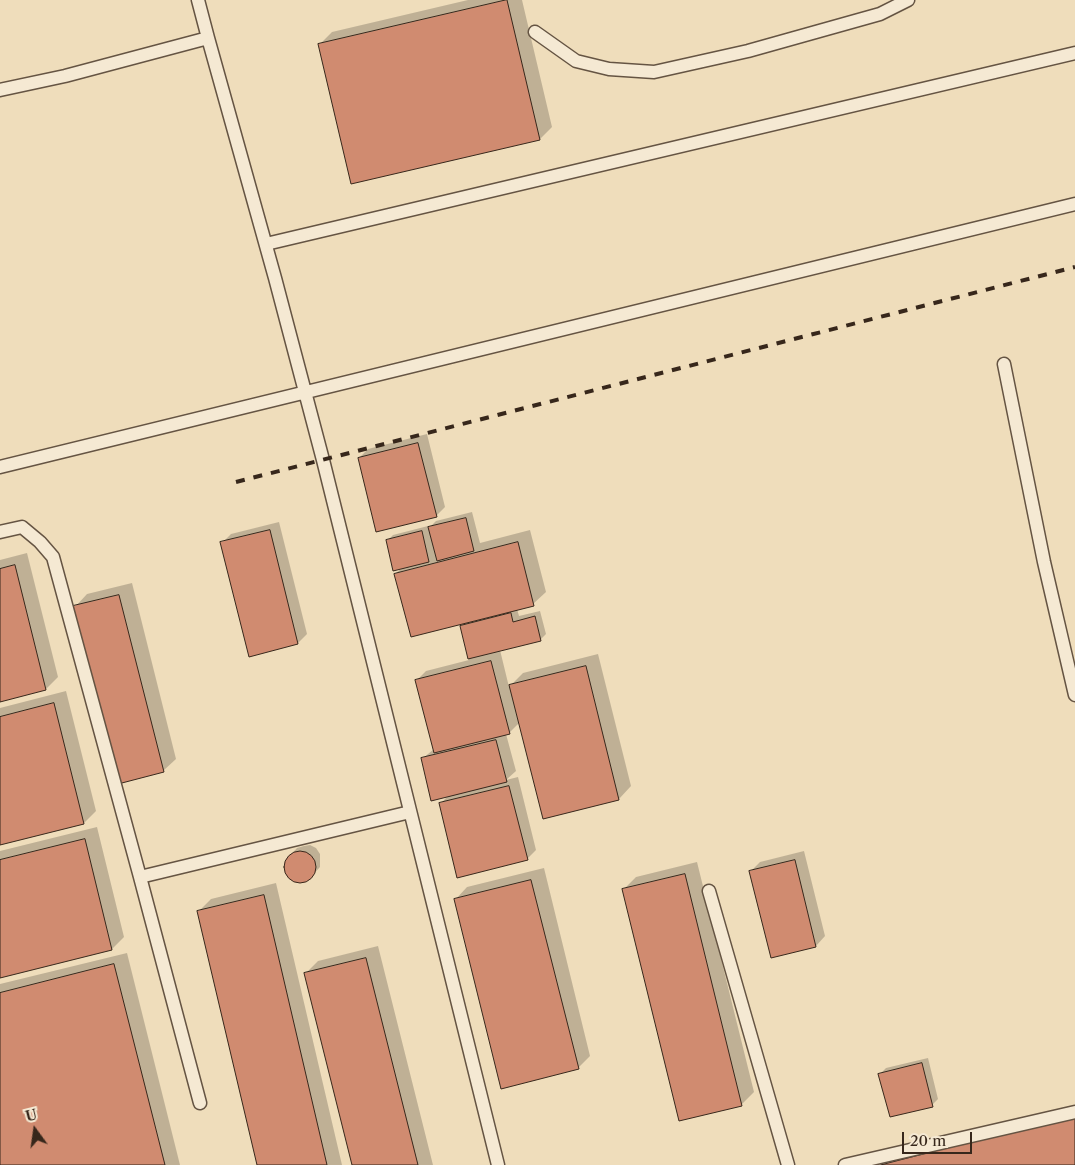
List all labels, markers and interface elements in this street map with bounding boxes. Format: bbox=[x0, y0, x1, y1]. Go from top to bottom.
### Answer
north arrow bbox=[10, 1105, 60, 1155]
text: U bbox=[24, 1105, 39, 1126]
scale bar bbox=[905, 1122, 975, 1154]
text: 20 m bbox=[910, 1131, 946, 1150]

